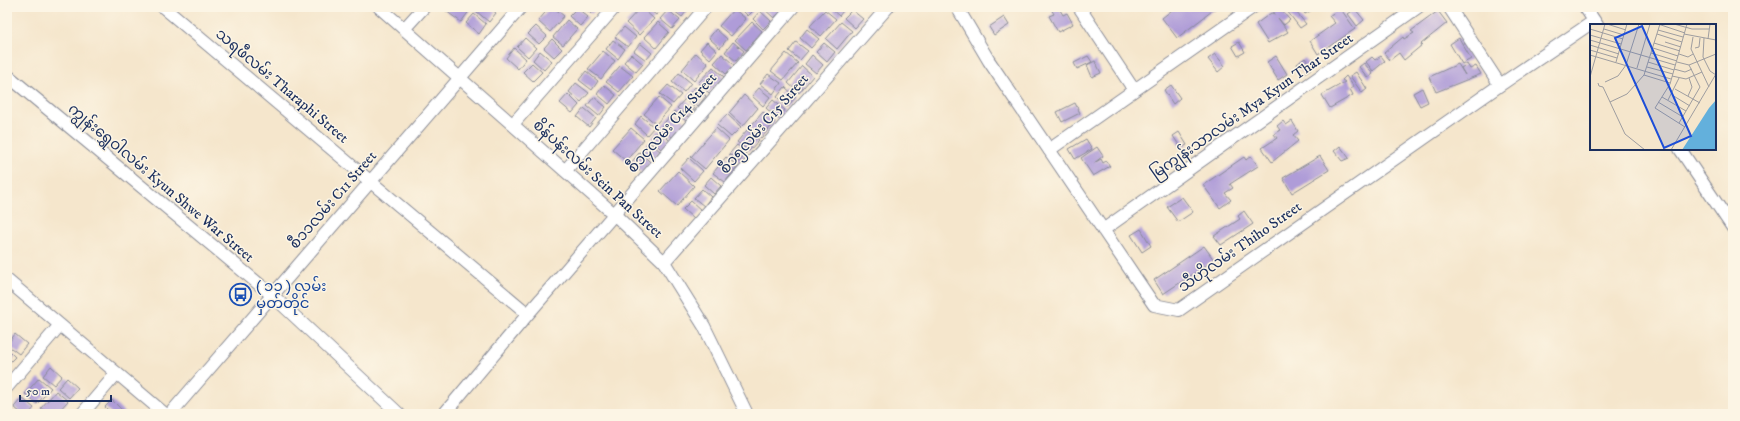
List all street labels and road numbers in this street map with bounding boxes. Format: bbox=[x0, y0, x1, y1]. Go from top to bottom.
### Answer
street label: သရဖီလမ်း Tharaphi Street bbox=[210, 24, 353, 149]
street label: မြကျွန်းသာလမ်း Mya Kyun Thar Street bbox=[1147, 28, 1359, 186]
street label: စီ၁၄လမ်း C14 Street bbox=[622, 68, 722, 178]
street label: စီ၁၅လမ်း C15 Street bbox=[715, 69, 814, 179]
street label: ကျွန်းရွှေဝါလမ်း Kyun Shwe War Street bbox=[62, 99, 259, 269]
street label: စိန်ပန်းလမ်း Sein Pan Street bbox=[528, 115, 668, 244]
street label: စီ၁၁လမ်း C11 Street bbox=[284, 146, 381, 253]
street label: သီဟိုလမ်း Thiho Street bbox=[1174, 196, 1307, 298]

